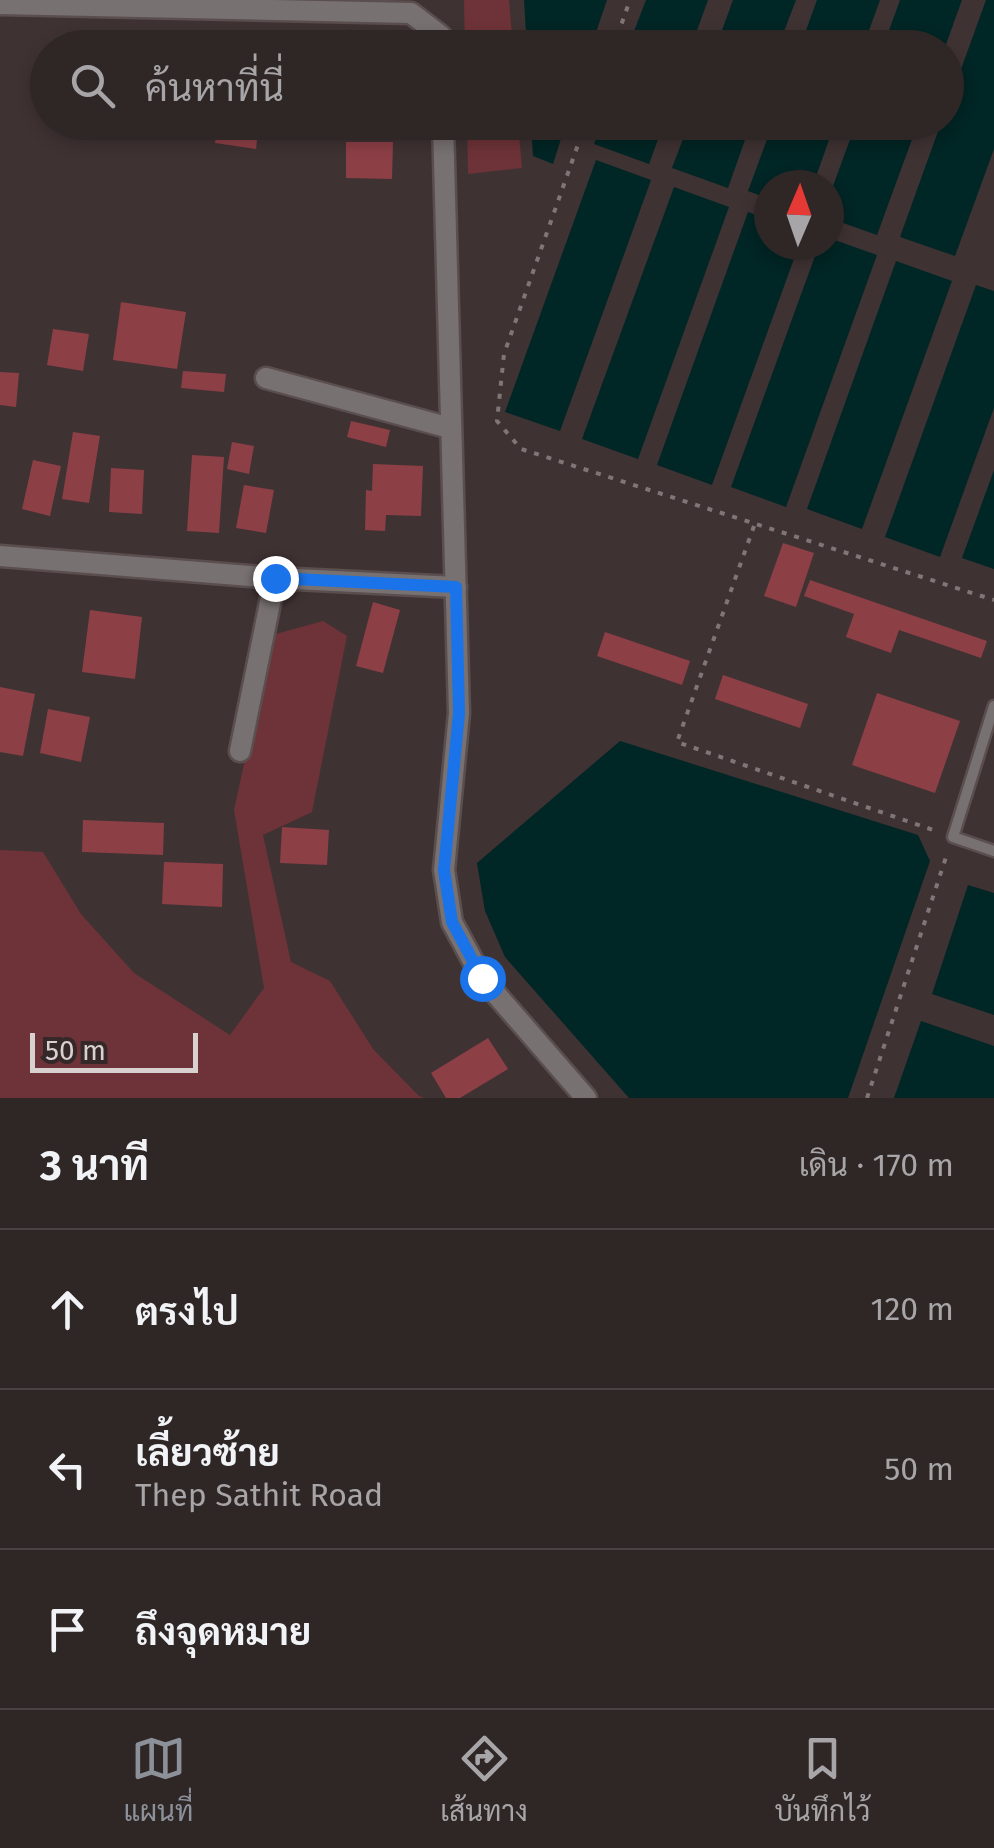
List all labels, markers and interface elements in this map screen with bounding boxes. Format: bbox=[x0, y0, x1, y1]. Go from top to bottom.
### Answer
search box bbox=[30, 30, 964, 140]
icon: search bbox=[65, 58, 120, 113]
text: ค้นหาที่นี่ bbox=[145, 65, 284, 111]
north arrow bbox=[754, 170, 844, 260]
route end bbox=[253, 556, 299, 602]
route start bbox=[460, 956, 506, 1002]
scale bar bbox=[30, 1028, 198, 1072]
text: 50 m bbox=[45, 1034, 106, 1067]
text: 3 นาที bbox=[40, 1141, 149, 1191]
text: เดิน · 170 m bbox=[799, 1146, 954, 1184]
icon: ahead bbox=[40, 1282, 95, 1337]
text: ตรงไป bbox=[135, 1289, 239, 1335]
text: 120 m bbox=[871, 1290, 954, 1328]
text: เลี้ยวซ้าย bbox=[135, 1430, 280, 1476]
icon: left bbox=[40, 1442, 95, 1497]
text: 50 m bbox=[884, 1450, 954, 1488]
text: Thep Sathit Road bbox=[135, 1476, 383, 1514]
icon: arrive bbox=[40, 1602, 95, 1657]
text: ถึงจุดหมาย bbox=[135, 1609, 311, 1655]
tab: แผนที่ bbox=[123, 1731, 193, 1828]
tab: เส้นทาง bbox=[440, 1731, 528, 1828]
tab: บันทึกไว้ bbox=[775, 1731, 870, 1828]

